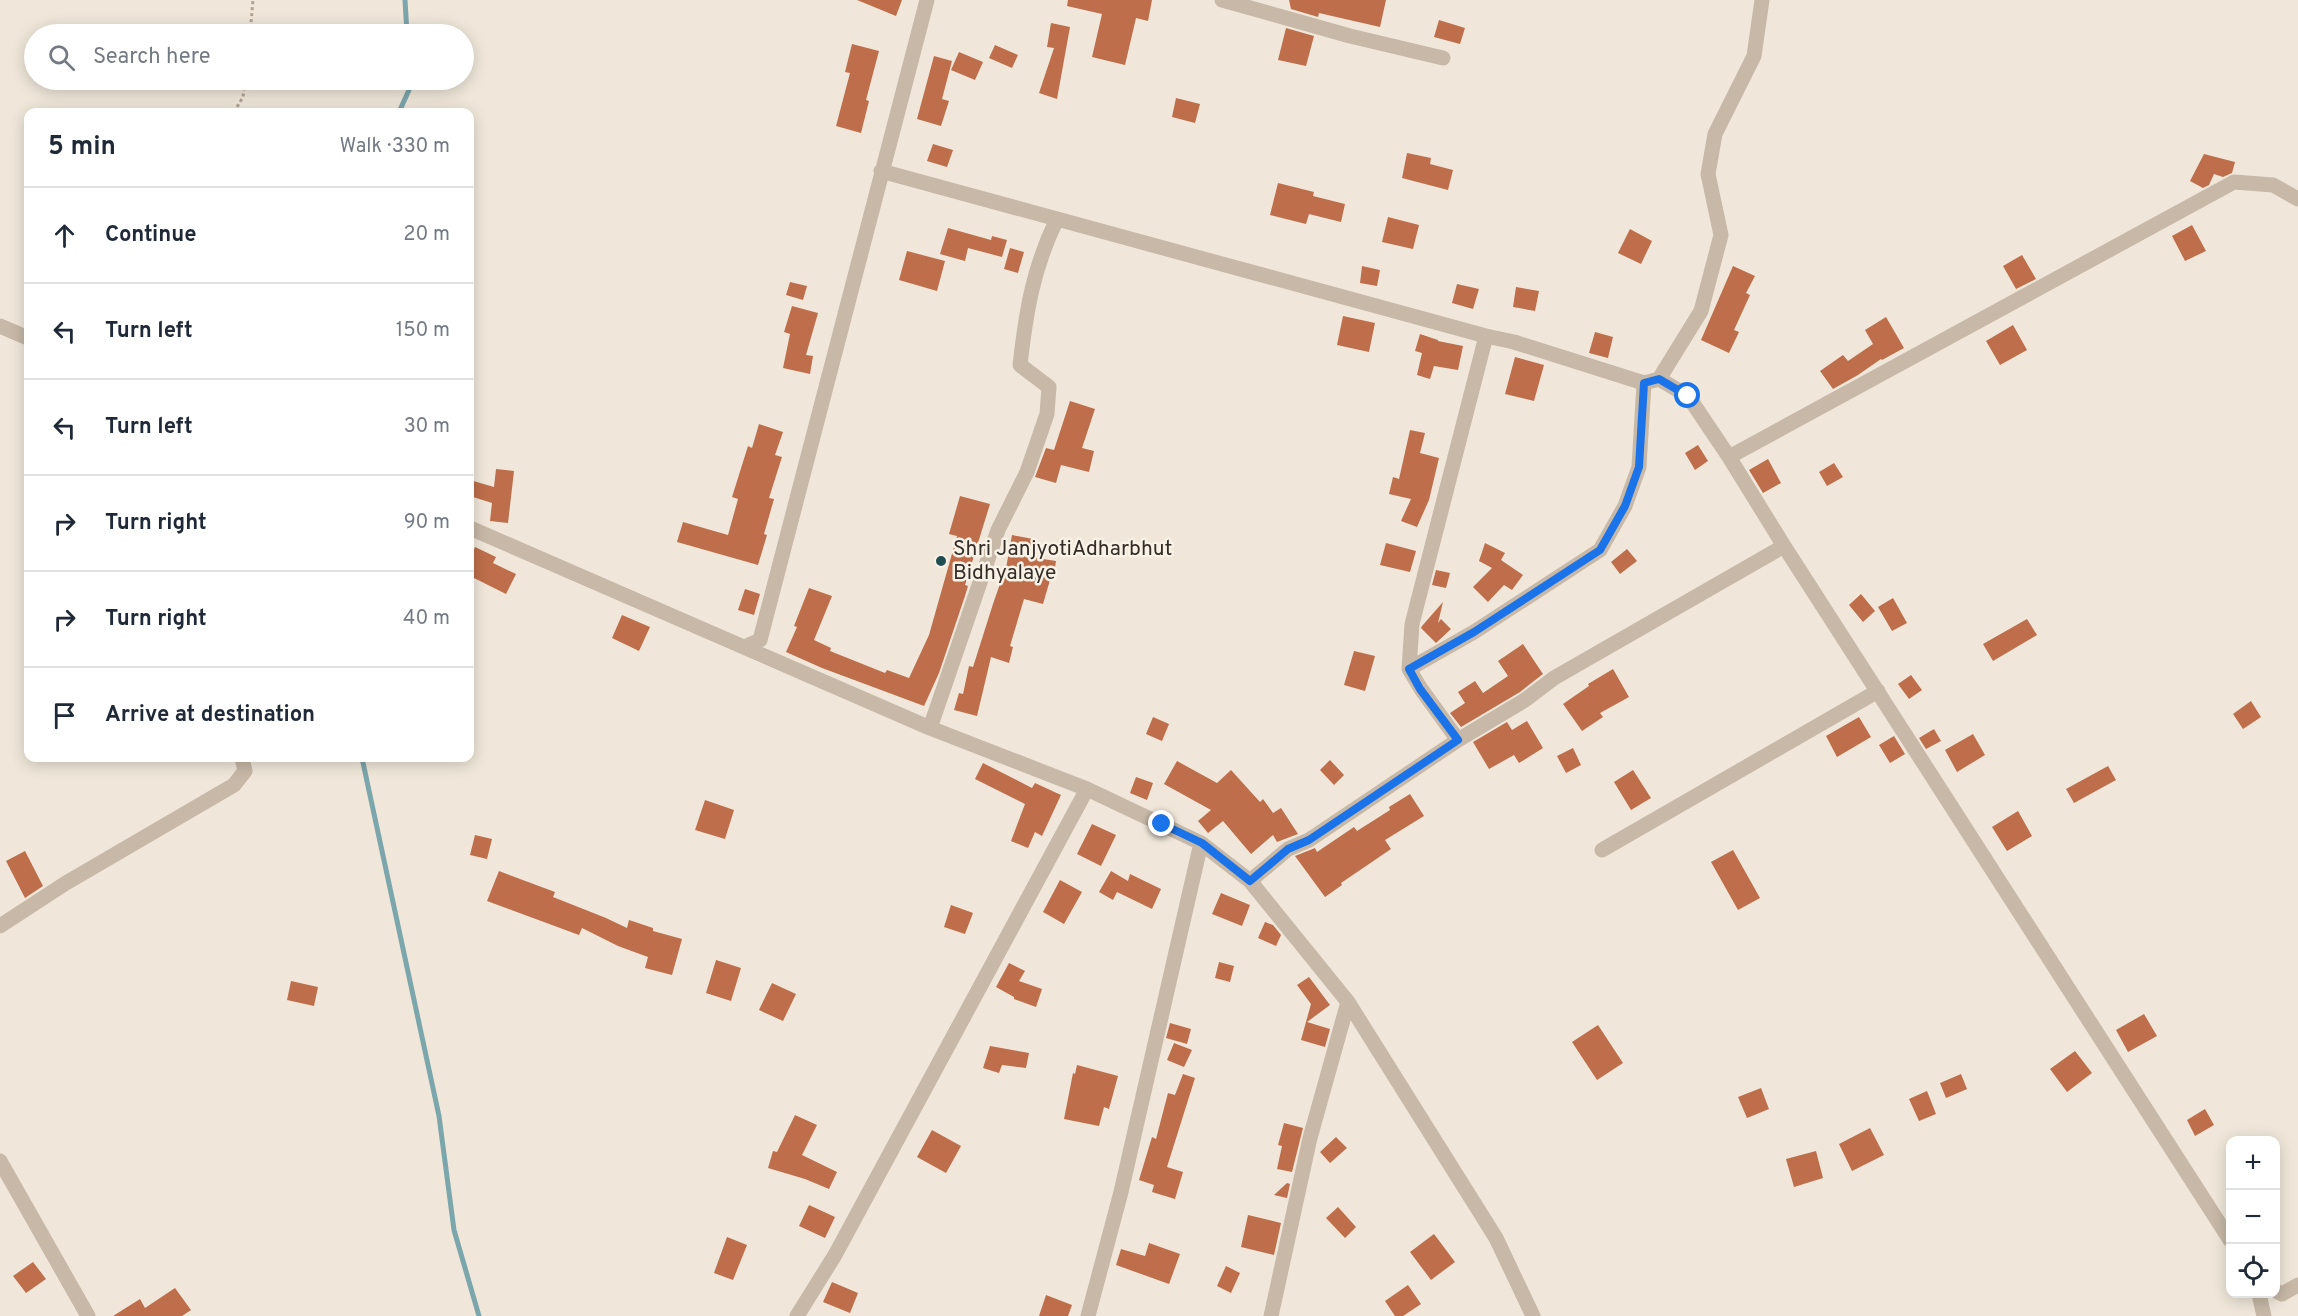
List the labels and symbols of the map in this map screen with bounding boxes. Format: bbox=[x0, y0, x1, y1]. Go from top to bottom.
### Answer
route start bbox=[1674, 382, 1700, 408]
place label: Shri JanjyotiAdharbhut Bidhyalaye bbox=[953, 536, 1173, 587]
marker: Shri JanjyotiAdharbhut Bidhyalaye bbox=[934, 554, 948, 568]
route end bbox=[1148, 810, 1174, 836]

